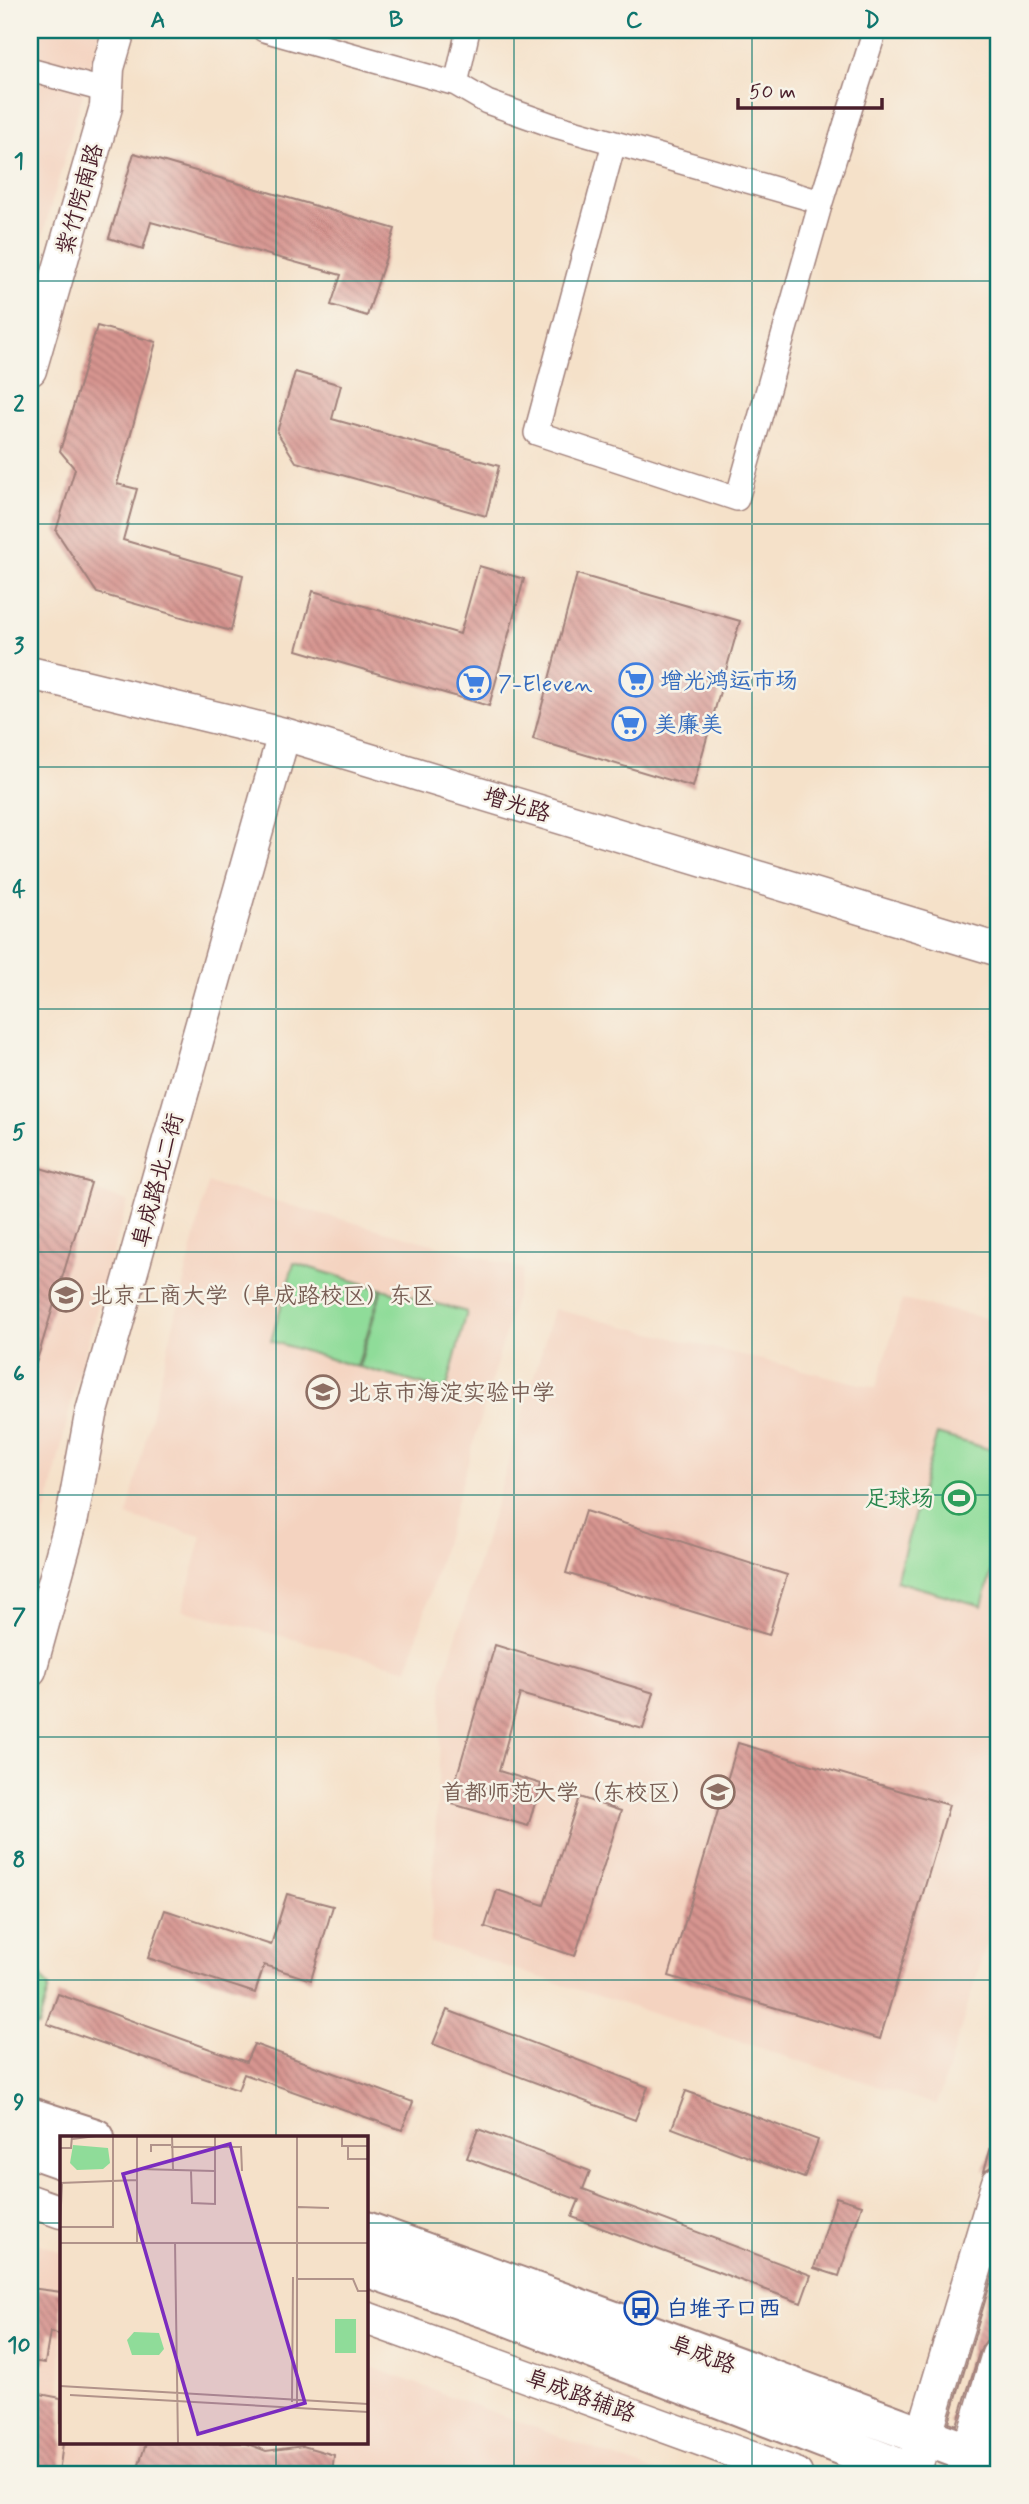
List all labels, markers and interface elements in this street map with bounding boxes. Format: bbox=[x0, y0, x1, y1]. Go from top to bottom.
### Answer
text: A bbox=[150, 6, 166, 36]
text: B bbox=[389, 6, 404, 36]
text: C bbox=[626, 6, 643, 36]
text: D bbox=[864, 6, 880, 36]
scale bar bbox=[738, 66, 882, 110]
text: 50 m bbox=[749, 78, 796, 106]
street label: 紫竹院南路 bbox=[51, 140, 111, 259]
text: 1 bbox=[14, 147, 24, 177]
text: 2 bbox=[13, 390, 25, 420]
text: 3 bbox=[14, 632, 25, 662]
supermarket icon: 增光鸿运市场 bbox=[617, 661, 655, 699]
supermarket icon: 7-Eleven bbox=[455, 664, 493, 702]
place label: 增光鸿运市场 bbox=[660, 667, 798, 697]
place label: 7-Eleven bbox=[498, 670, 593, 700]
supermarket icon: 美廉美 bbox=[610, 705, 648, 743]
place label: 美廉美 bbox=[654, 711, 723, 741]
street label: 增光路 bbox=[479, 781, 554, 830]
text: 4 bbox=[12, 875, 26, 905]
street label: 阜成路北二街 bbox=[127, 1110, 191, 1251]
text: 5 bbox=[12, 1118, 26, 1148]
school or university icon: 北京工商大学（阜成路校区）东区 bbox=[47, 1276, 85, 1314]
place label: 北京工商大学（阜成路校区）东区 bbox=[90, 1282, 435, 1312]
text: 6 bbox=[13, 1360, 25, 1390]
school or university icon: 北京市海淀实验中学 bbox=[304, 1373, 342, 1411]
place label: 北京市海淀实验中学 bbox=[348, 1379, 555, 1409]
sports icon: 足球场 bbox=[940, 1479, 978, 1517]
place label: 足球场 bbox=[865, 1485, 934, 1515]
text: 7 bbox=[12, 1603, 26, 1633]
school or university icon: 首都师范大学（东校区） bbox=[699, 1773, 737, 1811]
place label: 首都师范大学（东校区） bbox=[441, 1779, 694, 1809]
text: 8 bbox=[13, 1846, 25, 1876]
text: 9 bbox=[13, 2088, 25, 2118]
inset map bbox=[60, 2136, 368, 2444]
bus stop icon: 白堆子口西 bbox=[622, 2289, 660, 2327]
place label: 白堆子口西 bbox=[666, 2295, 781, 2325]
street label: 阜成路 bbox=[665, 2329, 740, 2382]
text: 10 bbox=[7, 2331, 31, 2361]
street label: 阜成路辅路 bbox=[521, 2363, 639, 2431]

